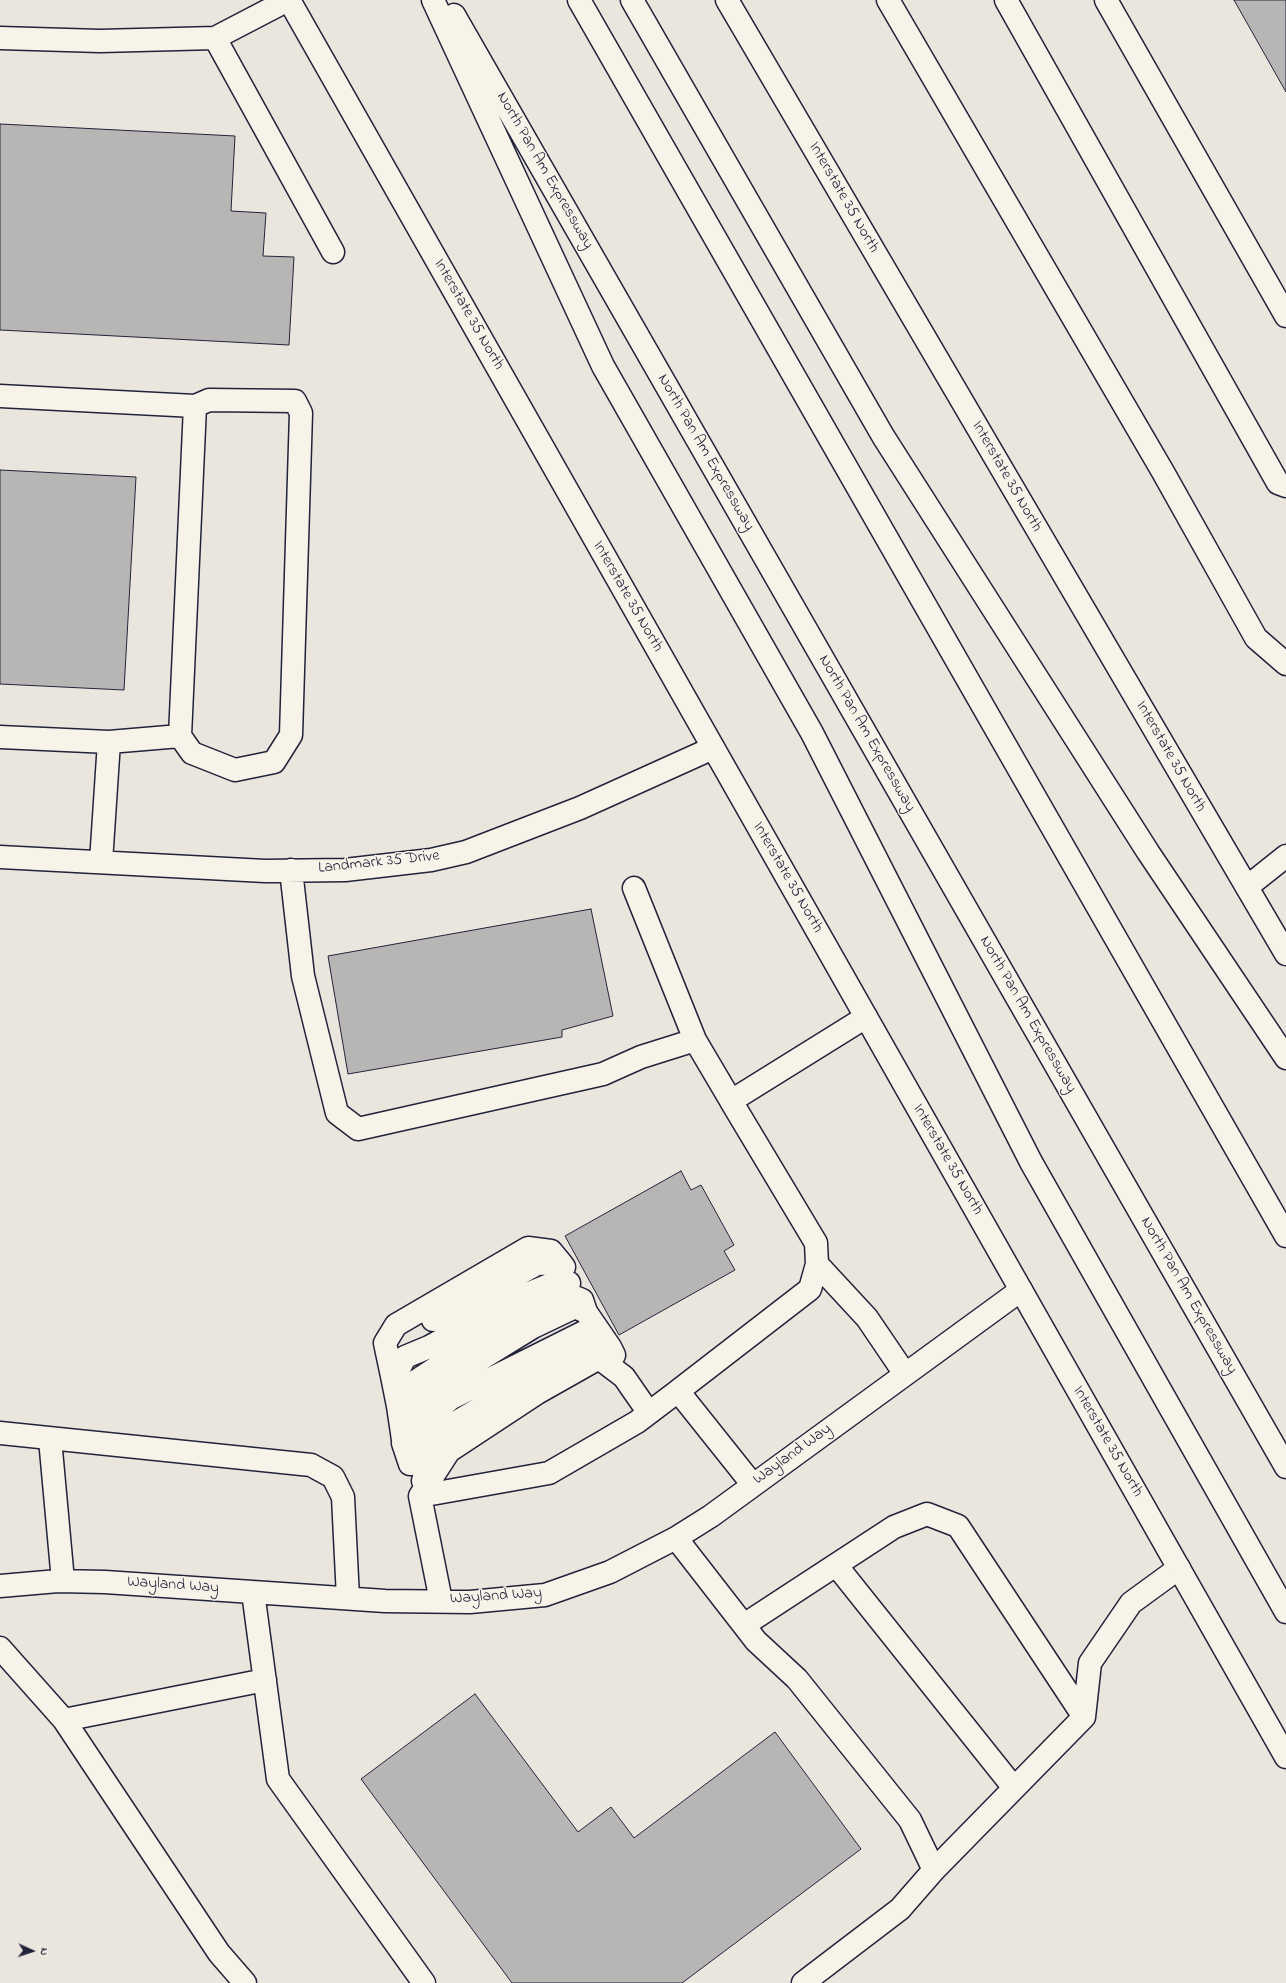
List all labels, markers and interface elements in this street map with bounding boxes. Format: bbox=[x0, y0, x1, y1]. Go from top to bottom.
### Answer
street label: North Pan Am Expressway bbox=[491, 89, 597, 253]
street label: Interstate 35 North bbox=[804, 139, 882, 257]
street label: Interstate 35 North bbox=[429, 256, 507, 374]
street label: North Pan Am Expressway bbox=[652, 371, 758, 535]
street label: Interstate 35 North bbox=[967, 418, 1045, 536]
street label: Interstate 35 North bbox=[588, 538, 666, 656]
street label: North Pan Am Expressway bbox=[813, 652, 919, 816]
street label: Interstate 35 North bbox=[1131, 698, 1209, 816]
street label: Interstate 35 North bbox=[748, 819, 826, 937]
street label: Landmark 35 Drive bbox=[318, 847, 440, 879]
street label: North Pan Am Expressway bbox=[974, 933, 1080, 1097]
street label: Interstate 35 North bbox=[908, 1101, 986, 1219]
street label: North Pan Am Expressway bbox=[1135, 1214, 1241, 1378]
street label: Interstate 35 North bbox=[1068, 1383, 1146, 1501]
street label: Wayland Way bbox=[750, 1420, 836, 1490]
street label: Wayland Way bbox=[126, 1573, 220, 1599]
street label: Wayland Way bbox=[449, 1584, 543, 1610]
north arrow bbox=[12, 1931, 52, 1971]
text: N bbox=[36, 1947, 52, 1956]

